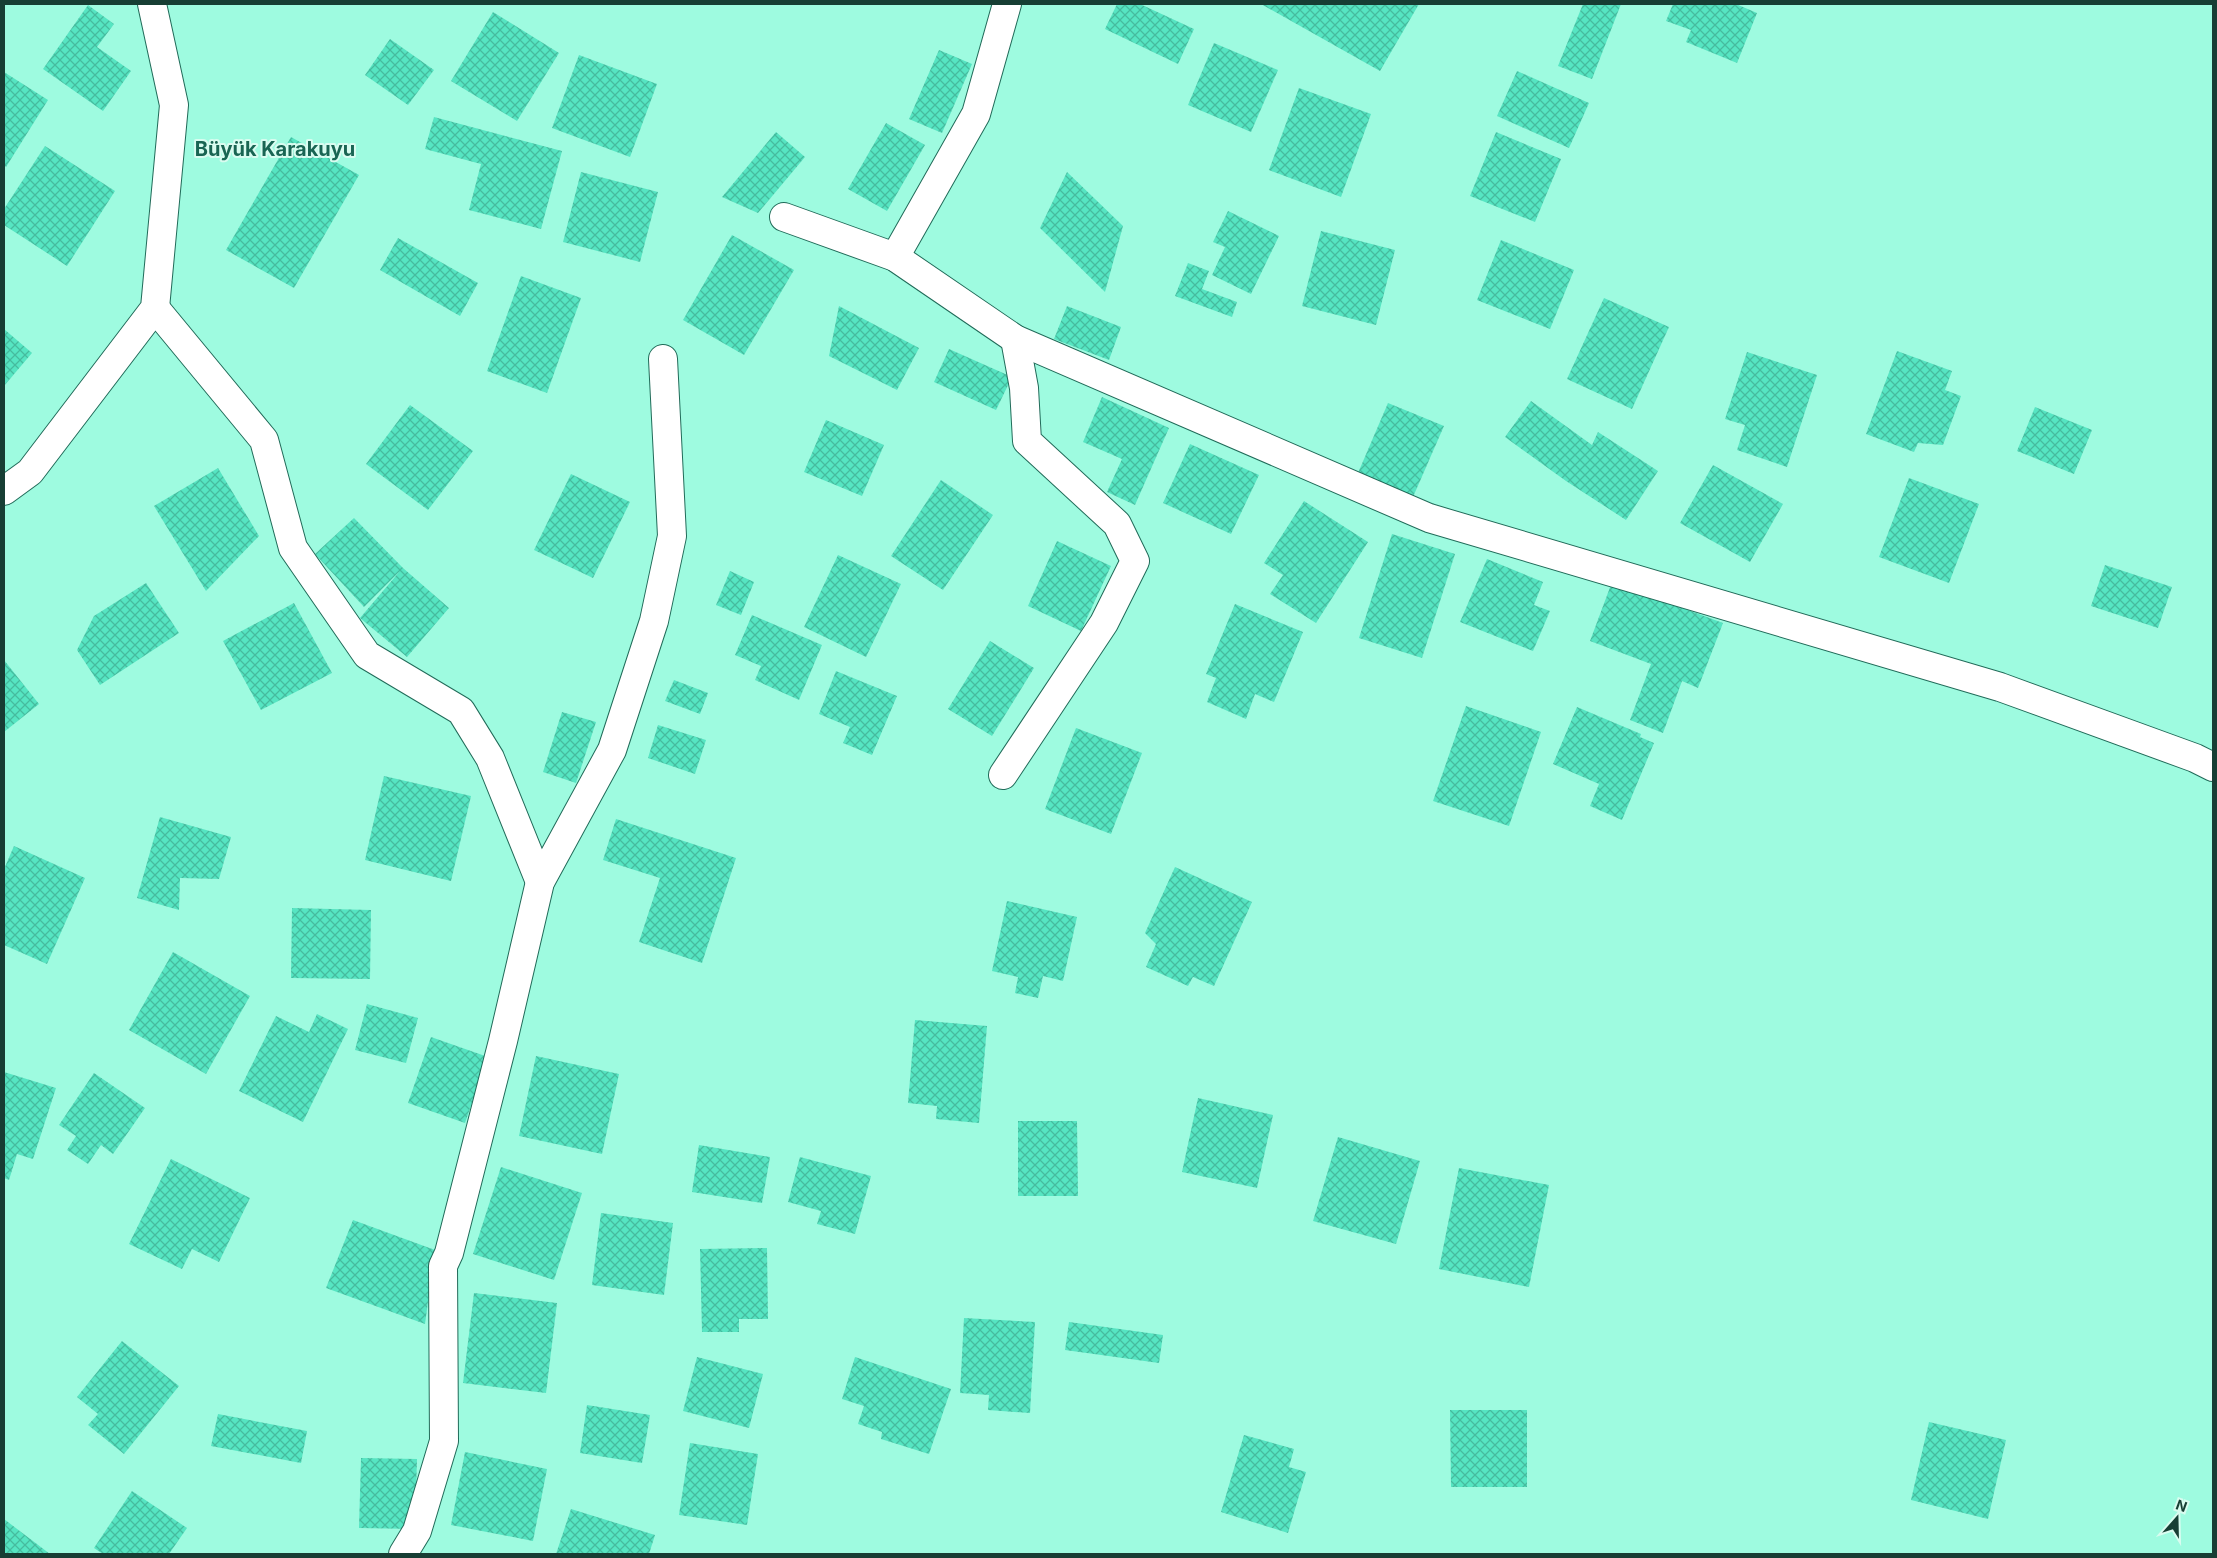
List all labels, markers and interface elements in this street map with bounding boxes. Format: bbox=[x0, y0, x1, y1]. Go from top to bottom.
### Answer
district label: Büyük Karakuyu bbox=[195, 137, 355, 161]
north arrow bbox=[2152, 1493, 2202, 1543]
text: N bbox=[2174, 1496, 2190, 1515]

